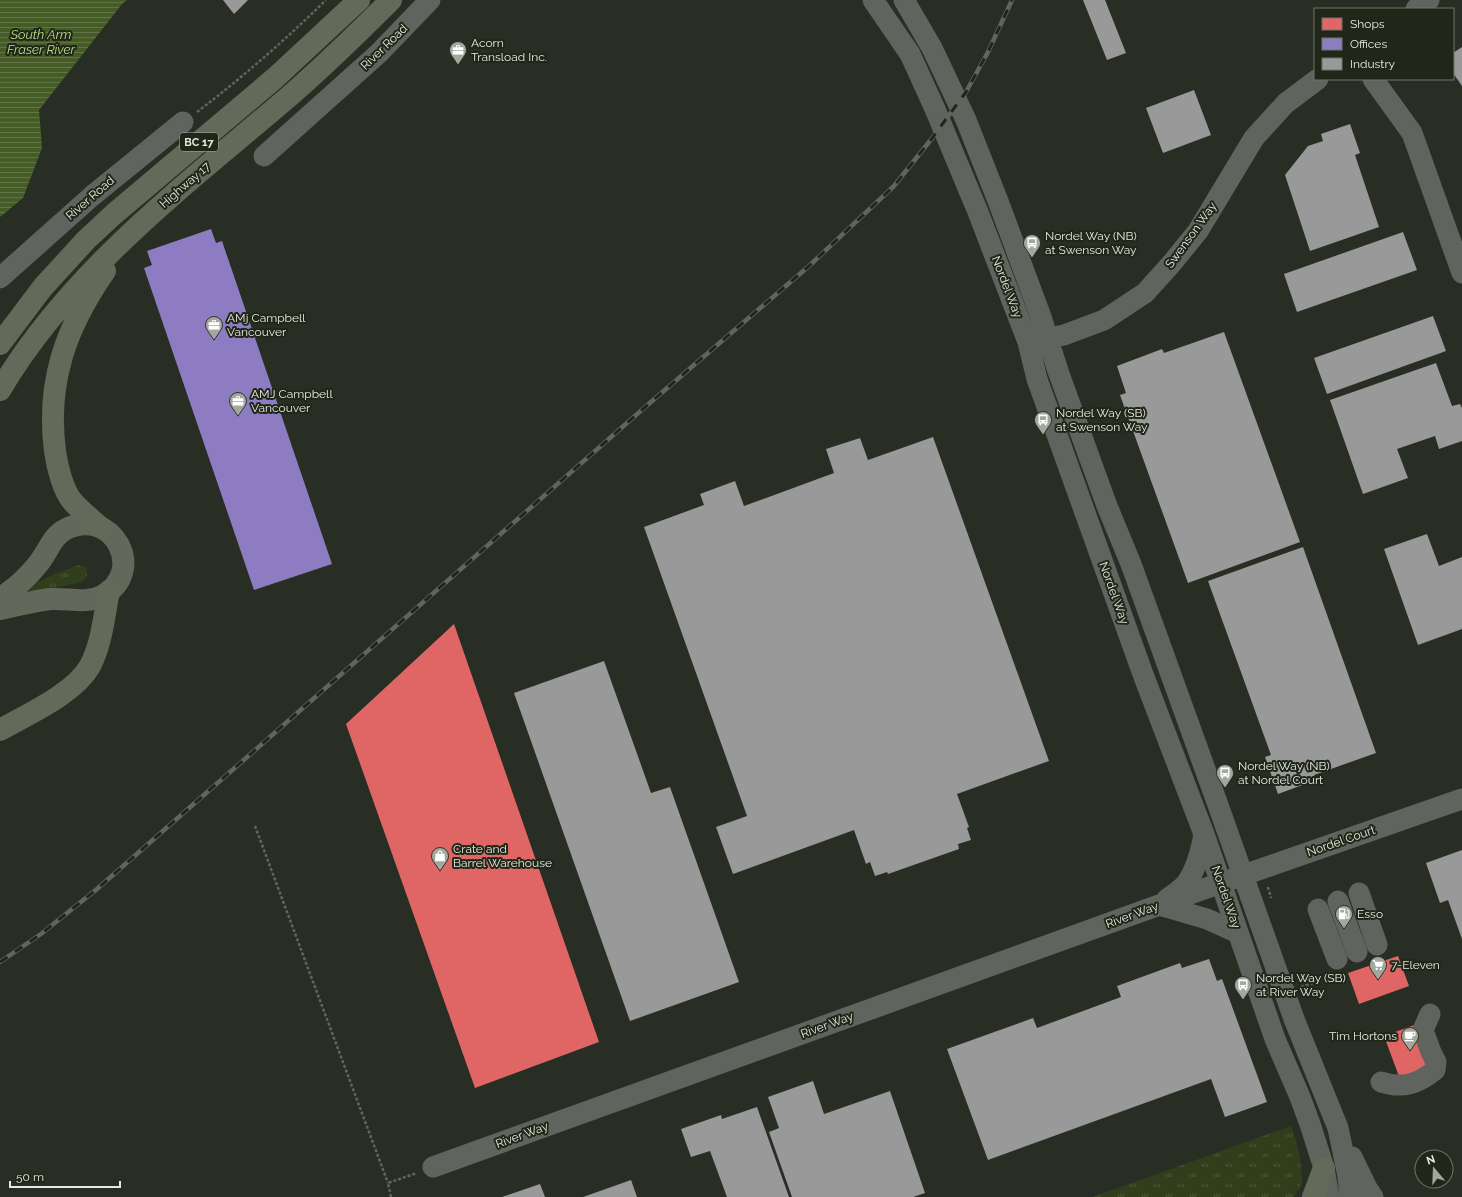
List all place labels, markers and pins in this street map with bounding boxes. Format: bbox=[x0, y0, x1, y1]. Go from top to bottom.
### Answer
place label: Acorn Transload Inc. bbox=[471, 36, 547, 64]
office icon: Acorn Transload Inc. bbox=[448, 40, 468, 65]
place label: Nordel Way (NB) at Swenson Way bbox=[1045, 229, 1137, 257]
bus stop icon: Nordel Way (NB) at Swenson Way bbox=[1022, 233, 1042, 258]
place label: AMj Campbell Vancouver bbox=[227, 311, 306, 339]
office icon: AMj Campbell Vancouver bbox=[204, 315, 224, 340]
place label: AMJ Campbell Vancouver bbox=[251, 387, 333, 415]
office icon: AMJ Campbell Vancouver bbox=[228, 391, 248, 416]
place label: Nordel Way (SB) at Swenson Way bbox=[1056, 406, 1148, 434]
bus stop icon: Nordel Way (SB) at Swenson Way bbox=[1033, 410, 1053, 435]
place label: Nordel Way (NB) at Nordel Court bbox=[1238, 759, 1330, 787]
bus stop icon: Nordel Way (NB) at Nordel Court bbox=[1215, 763, 1235, 788]
place label: Crate and Barrel Warehouse bbox=[453, 842, 552, 870]
shop icon: Crate and Barrel Warehouse bbox=[430, 846, 450, 871]
fuel station icon: Esso bbox=[1334, 904, 1354, 929]
place label: Esso bbox=[1357, 907, 1383, 921]
supermarket icon: 7-Eleven bbox=[1368, 955, 1388, 980]
place label: 7-Eleven bbox=[1391, 958, 1440, 972]
place label: Nordel Way (SB) at River Way bbox=[1256, 971, 1346, 999]
bus stop icon: Nordel Way (SB) at River Way bbox=[1233, 975, 1253, 1000]
cafe icon: Tim Hortons bbox=[1400, 1026, 1420, 1051]
place label: Tim Hortons bbox=[1329, 1029, 1397, 1043]

